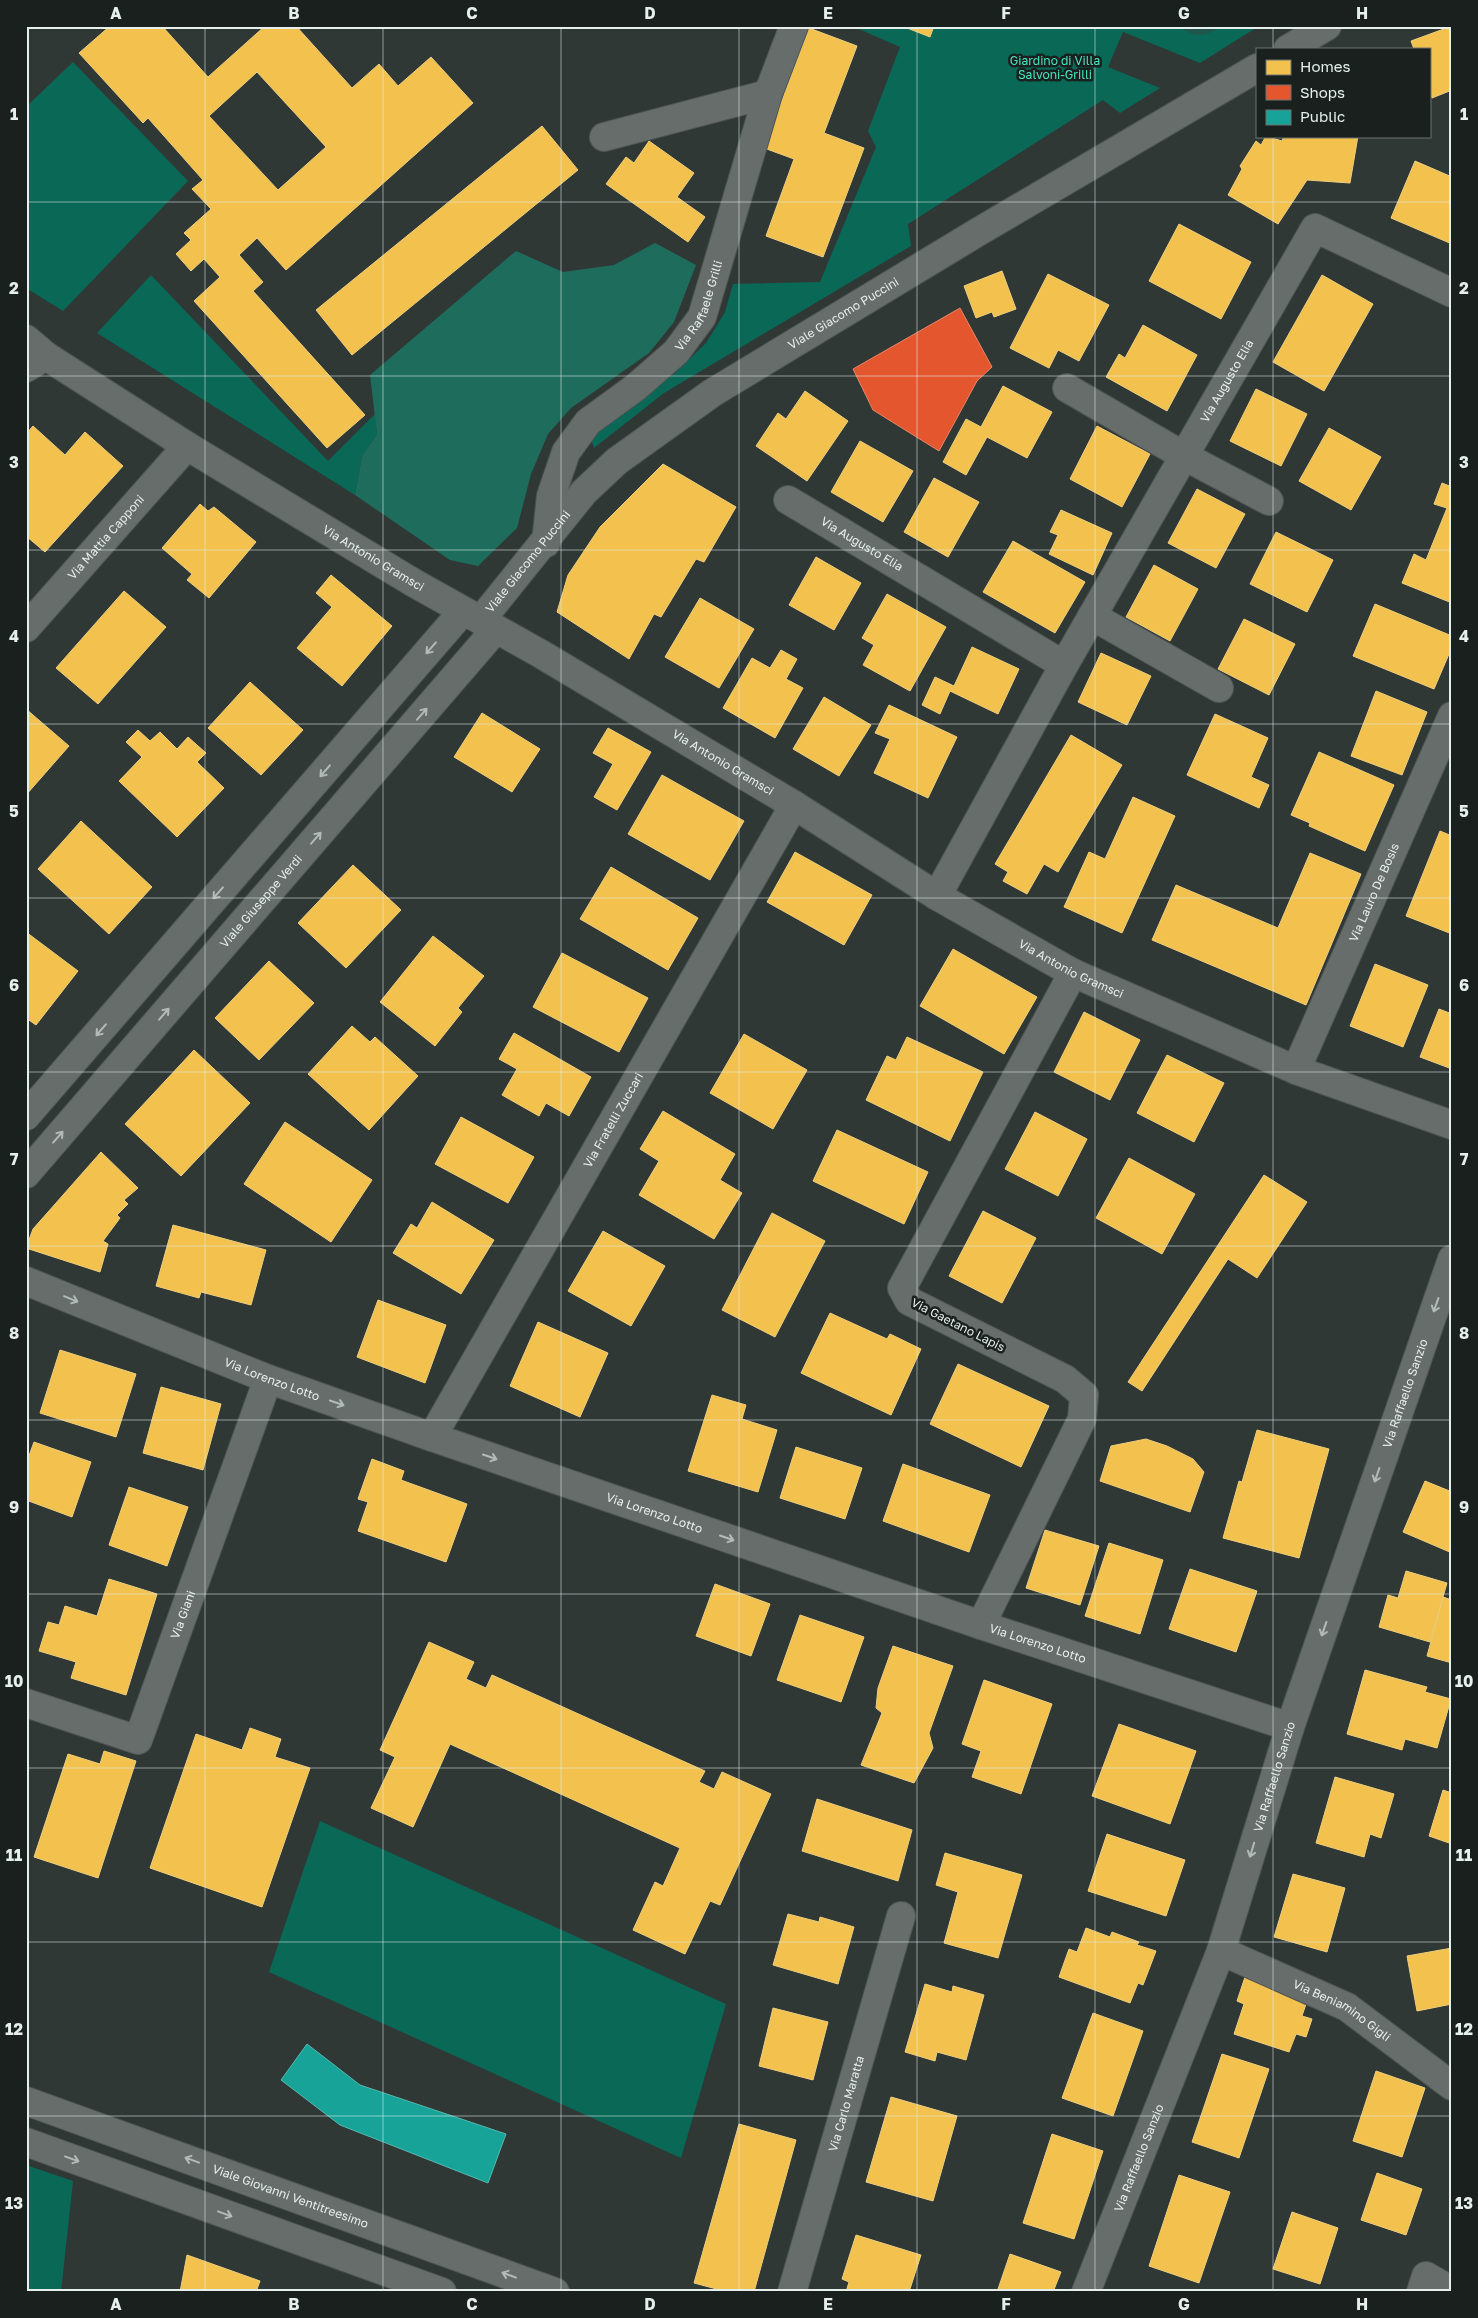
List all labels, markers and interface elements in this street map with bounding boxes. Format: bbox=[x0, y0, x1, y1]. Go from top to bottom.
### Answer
text: A bbox=[110, 3, 122, 23]
text: B bbox=[288, 3, 300, 23]
text: C bbox=[466, 3, 478, 23]
text: D bbox=[644, 3, 656, 23]
text: E bbox=[823, 3, 833, 23]
text: F bbox=[1001, 3, 1011, 23]
text: G bbox=[1178, 3, 1190, 23]
text: H bbox=[1356, 3, 1368, 23]
legend bbox=[1256, 48, 1430, 138]
park label: Giardino di Villa Salvoni-Grilli bbox=[1010, 53, 1100, 82]
text: Homes bbox=[1300, 57, 1350, 75]
text: Shops bbox=[1300, 83, 1345, 101]
text: 1 bbox=[10, 104, 18, 124]
text: 1 bbox=[1460, 104, 1468, 124]
text: Public bbox=[1300, 107, 1345, 125]
street label: Via Raffaele Grilli bbox=[671, 259, 725, 354]
street label: Viale Giacomo Puccini bbox=[785, 274, 901, 352]
text: 2 bbox=[9, 278, 19, 298]
text: 2 bbox=[1459, 278, 1469, 298]
street label: Via Augusto Elia bbox=[1197, 337, 1256, 425]
text: 3 bbox=[9, 452, 19, 472]
text: 3 bbox=[1459, 452, 1469, 472]
street label: Via Mattia Capponi bbox=[64, 492, 147, 583]
street label: Viale Giacomo Puccini bbox=[482, 507, 573, 615]
street label: Via Augusto Elia bbox=[818, 513, 906, 574]
street label: Via Antonio Gramsci bbox=[320, 522, 427, 594]
text: 4 bbox=[9, 626, 19, 646]
text: 4 bbox=[1459, 626, 1469, 646]
one-way arrow bbox=[425, 641, 437, 654]
one-way arrow bbox=[416, 708, 428, 721]
street label: Via Antonio Gramsci bbox=[670, 726, 777, 798]
one-way arrow bbox=[319, 764, 331, 777]
text: 5 bbox=[9, 801, 19, 821]
text: 5 bbox=[1459, 801, 1469, 821]
one-way arrow bbox=[310, 831, 322, 844]
street label: Via Lauro De Bosis bbox=[1345, 841, 1402, 944]
street label: Viale Giuseppe Verdi bbox=[216, 851, 305, 951]
one-way arrow bbox=[213, 887, 224, 900]
street label: Via Antonio Gramsci bbox=[1016, 936, 1126, 1001]
text: 6 bbox=[9, 975, 19, 995]
text: 6 bbox=[1459, 975, 1469, 995]
one-way arrow bbox=[158, 1007, 170, 1020]
one-way arrow bbox=[95, 1023, 106, 1036]
street label: Via Fratelli Zuccari bbox=[580, 1070, 646, 1170]
one-way arrow bbox=[52, 1130, 64, 1143]
text: 7 bbox=[10, 1149, 19, 1169]
text: 7 bbox=[1460, 1149, 1469, 1169]
street label: Via Gaetano Lapis bbox=[909, 1294, 1008, 1355]
one-way arrow bbox=[63, 1295, 79, 1304]
one-way arrow bbox=[1431, 1297, 1440, 1313]
text: 8 bbox=[9, 1323, 19, 1343]
text: 8 bbox=[1459, 1323, 1469, 1343]
street label: Via Raffaello Sanzio bbox=[1379, 1337, 1431, 1450]
street label: Via Lorenzo Lotto bbox=[222, 1354, 322, 1404]
one-way arrow bbox=[328, 1399, 344, 1408]
one-way arrow bbox=[482, 1452, 498, 1462]
one-way arrow bbox=[1372, 1467, 1381, 1483]
street label: Via Lorenzo Lotto bbox=[604, 1489, 705, 1536]
text: 9 bbox=[9, 1497, 19, 1517]
text: 9 bbox=[1459, 1497, 1469, 1517]
one-way arrow bbox=[718, 1534, 734, 1543]
street label: Via Giani bbox=[167, 1589, 198, 1641]
street label: Via Lorenzo Lotto bbox=[988, 1620, 1088, 1666]
one-way arrow bbox=[1319, 1621, 1328, 1636]
text: 10 bbox=[5, 1671, 23, 1691]
text: 10 bbox=[1455, 1671, 1473, 1691]
street label: Via Raffaello Sanzio bbox=[1250, 1720, 1298, 1834]
one-way arrow bbox=[1247, 1842, 1257, 1858]
text: 11 bbox=[6, 1845, 22, 1865]
text: 11 bbox=[1456, 1845, 1472, 1865]
street label: Via Beniamino Gigli bbox=[1291, 1976, 1394, 2044]
text: 12 bbox=[5, 2019, 23, 2039]
text: 12 bbox=[1455, 2019, 1473, 2039]
street label: Via Carlo Maratta bbox=[825, 2054, 867, 2153]
street label: Via Raffaello Sanzio bbox=[1110, 2102, 1167, 2214]
one-way arrow bbox=[64, 2154, 80, 2164]
one-way arrow bbox=[185, 2155, 200, 2164]
street label: Viale Giovanni Ventitreesimo bbox=[210, 2161, 371, 2231]
text: 13 bbox=[5, 2193, 23, 2213]
text: 13 bbox=[1455, 2193, 1473, 2213]
one-way arrow bbox=[217, 2210, 232, 2219]
one-way arrow bbox=[502, 2270, 518, 2279]
text: A bbox=[110, 2294, 122, 2314]
text: B bbox=[288, 2294, 300, 2314]
text: C bbox=[466, 2294, 478, 2314]
text: D bbox=[644, 2294, 656, 2314]
text: E bbox=[823, 2294, 833, 2314]
text: F bbox=[1001, 2294, 1011, 2314]
text: G bbox=[1178, 2294, 1190, 2314]
text: H bbox=[1356, 2294, 1368, 2314]

